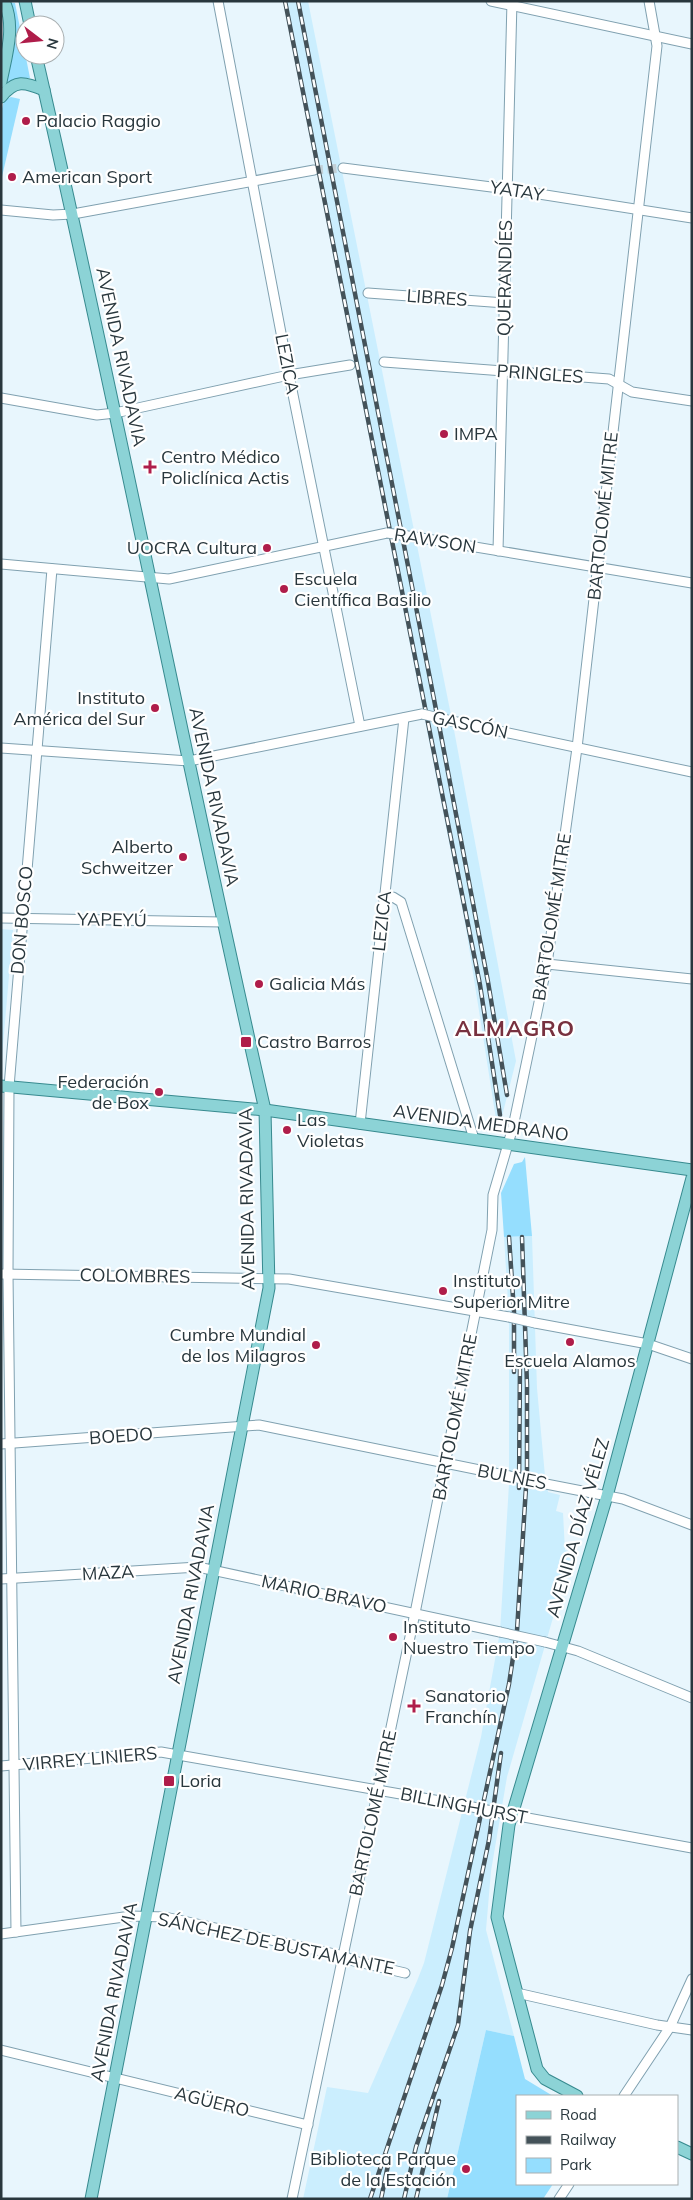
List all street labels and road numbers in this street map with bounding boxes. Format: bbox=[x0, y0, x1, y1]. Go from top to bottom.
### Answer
street label: YATAY bbox=[488, 175, 547, 206]
street label: QUERANDÍES bbox=[492, 220, 517, 336]
street label: AVENIDA RIVADAVIA bbox=[91, 265, 152, 449]
street label: LIBRES bbox=[406, 284, 468, 311]
street label: LEZICA bbox=[270, 332, 305, 396]
street label: PRINGLES bbox=[496, 359, 584, 388]
street label: BARTOLOMÉ MITRE bbox=[582, 431, 623, 601]
street label: RAWSON bbox=[392, 523, 478, 558]
street label: AVENIDA RIVADAVIA bbox=[184, 705, 245, 889]
street label: GASCÓN bbox=[430, 705, 510, 744]
street label: BARTOLOMÉ MITRE bbox=[527, 832, 576, 1002]
street label: DON BOSCO bbox=[5, 865, 38, 975]
street label: LEZICA bbox=[367, 889, 396, 952]
street label: YAPEYÚ bbox=[76, 907, 147, 932]
street label: AVENIDA MEDRANO bbox=[392, 1099, 570, 1146]
street label: AVENIDA RIVADAVIA bbox=[233, 1108, 260, 1290]
street label: COLOMBRES bbox=[79, 1263, 191, 1288]
street label: BARTOLOMÉ MITRE bbox=[427, 1332, 482, 1502]
street label: BOEDO bbox=[88, 1422, 154, 1449]
street label: AVENIDA DÍAZ VÉLEZ bbox=[541, 1435, 614, 1620]
street label: BULNES bbox=[475, 1459, 549, 1495]
street label: AVENIDA RIVADAVIA bbox=[162, 1502, 219, 1686]
street label: MAZA bbox=[81, 1560, 135, 1585]
street label: MARIO BRAVO bbox=[259, 1569, 389, 1618]
street label: BARTOLOMÉ MITRE bbox=[344, 1728, 401, 1898]
street label: VIRREY LINIERS bbox=[22, 1741, 158, 1776]
street label: BILLINGHURST bbox=[399, 1782, 530, 1829]
street label: AVENIDA RIVADAVIA bbox=[85, 1900, 142, 2084]
street label: SÁNCHEZ DE BUSTAMANTE bbox=[156, 1907, 397, 1980]
street label: AGÜERO bbox=[172, 2081, 252, 2122]

